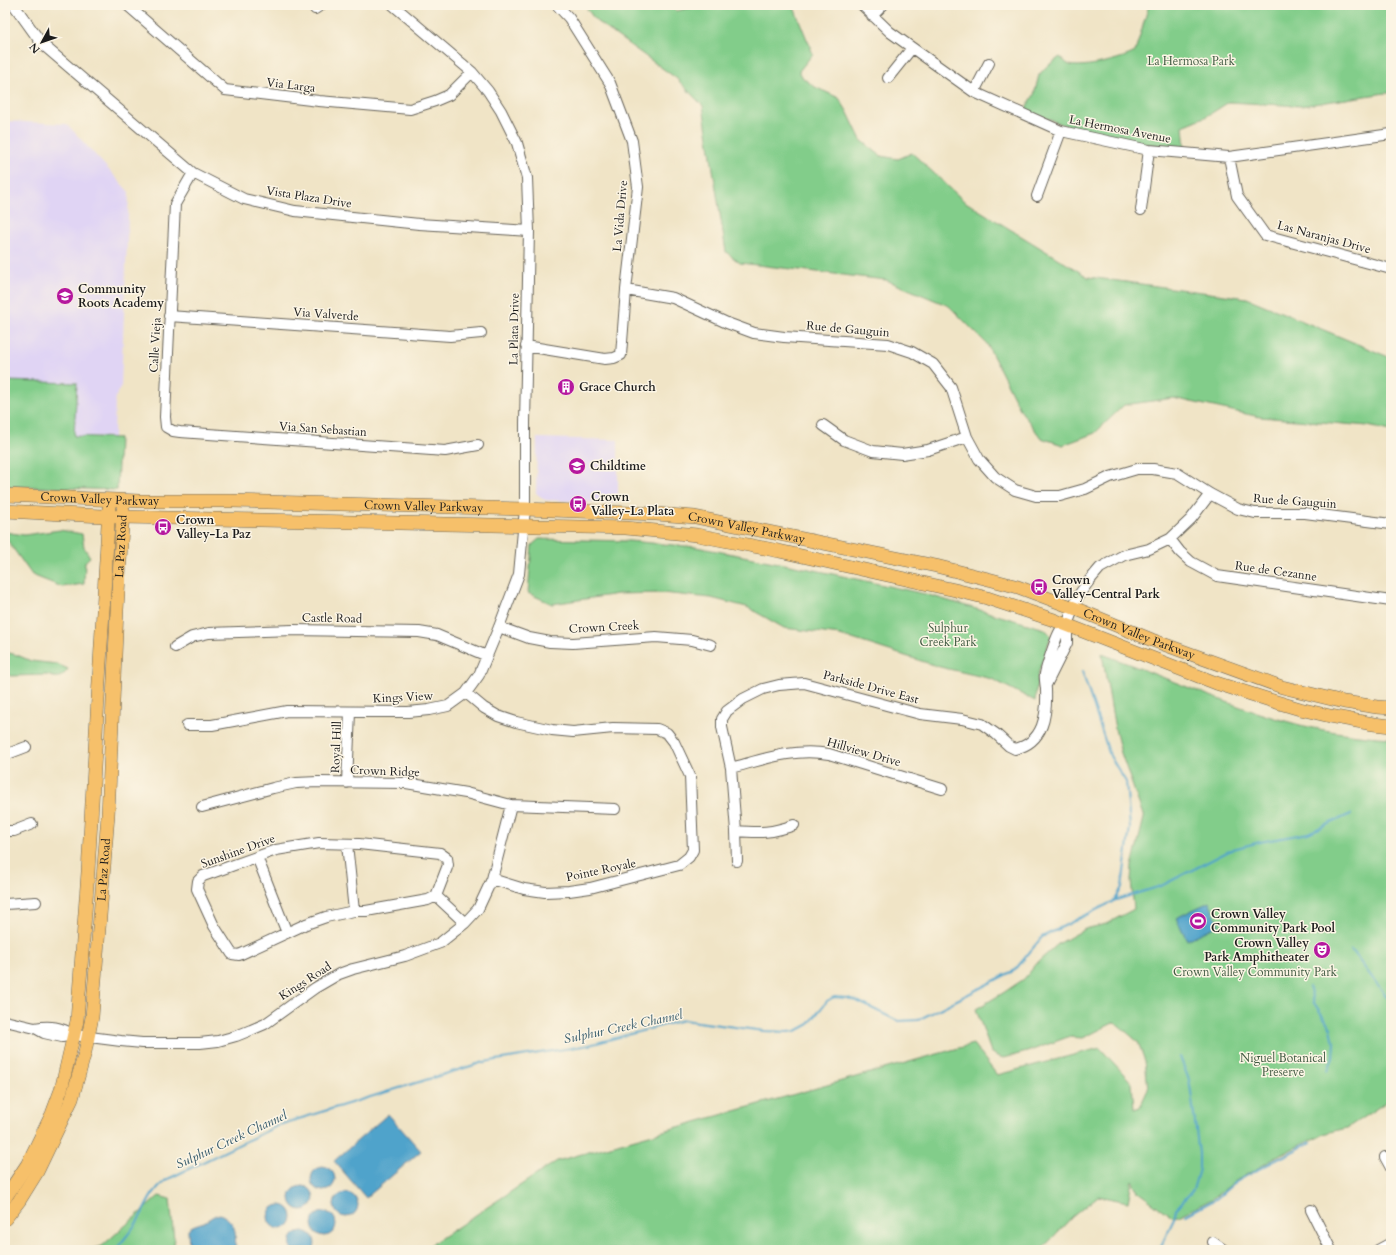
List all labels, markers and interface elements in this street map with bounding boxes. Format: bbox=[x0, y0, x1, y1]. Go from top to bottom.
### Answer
north arrow bbox=[22, 22, 62, 62]
text: N bbox=[26, 39, 44, 57]
park label: La Hermosa Park bbox=[1147, 53, 1235, 69]
street label: Via Larga bbox=[266, 74, 317, 96]
street label: La Hermosa Avenue bbox=[1068, 111, 1172, 147]
street label: La Vida Drive bbox=[609, 180, 631, 252]
street label: Vista Plaza Drive bbox=[265, 182, 353, 212]
street label: Las Naranjas Drive bbox=[1275, 217, 1373, 257]
place label: Community Roots Academy bbox=[78, 281, 164, 311]
school or university icon: Community Roots Academy bbox=[55, 286, 75, 306]
street label: La Plata Drive bbox=[505, 293, 523, 365]
street label: Via Valverde bbox=[293, 304, 359, 324]
street label: Calle Vieja bbox=[146, 316, 164, 373]
street label: Rue de Gauguin bbox=[806, 317, 890, 341]
building icon: Grace Church bbox=[556, 377, 576, 397]
place label: Grace Church bbox=[579, 379, 656, 395]
street label: Via San Sebastian bbox=[278, 418, 368, 440]
school or university icon: Childtime bbox=[567, 456, 587, 476]
place label: Childtime bbox=[590, 458, 646, 474]
street label: Crown Valley Parkway bbox=[40, 489, 160, 509]
place label: Crown Valley-La Plata bbox=[591, 489, 674, 519]
street label: Rue de Gauguin bbox=[1253, 490, 1337, 512]
bus stop icon: Crown Valley-La Plata bbox=[568, 494, 588, 514]
street label: Crown Valley Parkway bbox=[364, 497, 484, 516]
street label: Crown Valley Parkway bbox=[687, 508, 807, 547]
place label: Crown Valley-La Paz bbox=[176, 512, 251, 542]
street label: La Paz Road bbox=[111, 514, 131, 578]
bus stop icon: Crown Valley-La Paz bbox=[153, 517, 173, 537]
street label: Rue de Cezanne bbox=[1234, 557, 1318, 585]
place label: Crown Valley-Central Park bbox=[1052, 572, 1161, 602]
bus stop icon: Crown Valley-Central Park bbox=[1029, 577, 1049, 597]
street label: Crown Valley Parkway bbox=[1081, 605, 1198, 663]
street label: Castle Road bbox=[302, 609, 363, 627]
street label: Crown Creek bbox=[568, 617, 640, 637]
park label: Sulphur Creek Park bbox=[919, 620, 977, 650]
street label: Parkside Drive East bbox=[822, 667, 921, 707]
street label: Kings View bbox=[372, 687, 434, 707]
street label: Royal Hill bbox=[327, 721, 345, 773]
street label: Hillview Drive bbox=[825, 734, 903, 770]
street label: Crown Ridge bbox=[350, 762, 420, 780]
street label: Sunshine Drive bbox=[199, 830, 277, 872]
street label: La Paz Road bbox=[93, 837, 114, 902]
street label: Pointe Royale bbox=[565, 855, 637, 885]
place label: Crown Valley Community Park Pool bbox=[1211, 906, 1336, 936]
sports icon: Crown Valley Community Park Pool bbox=[1188, 911, 1208, 931]
place label: Crown Valley Park Amphitheater bbox=[1204, 935, 1309, 965]
theatre icon: Crown Valley Park Amphitheater bbox=[1312, 940, 1332, 960]
street label: Kings Road bbox=[276, 958, 335, 1004]
park label: Crown Valley Community Park bbox=[1173, 964, 1338, 980]
water label: Sulphur Creek Channel bbox=[562, 1005, 685, 1048]
park label: Niguel Botanical Preserve bbox=[1240, 1050, 1326, 1080]
water label: Sulphur Creek Channel bbox=[173, 1106, 291, 1174]

